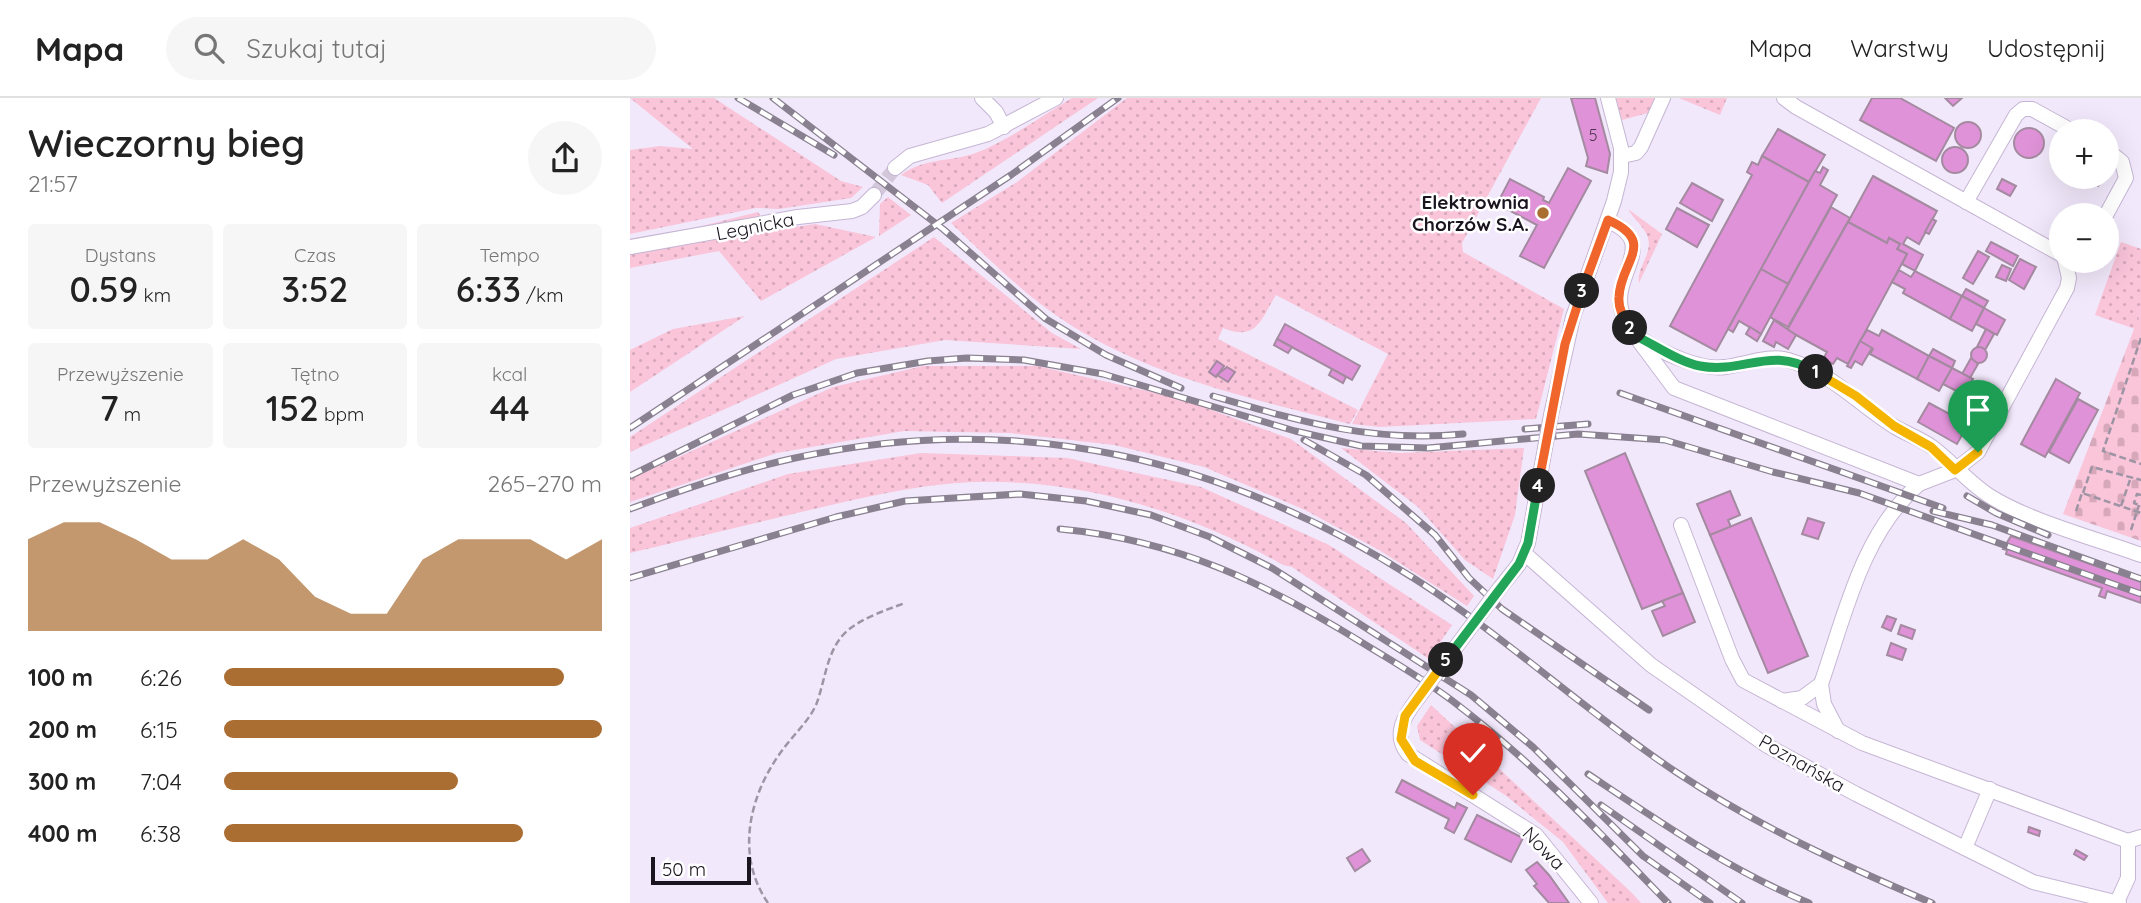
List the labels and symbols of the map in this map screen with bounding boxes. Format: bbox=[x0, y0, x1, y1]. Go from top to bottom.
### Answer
house number: 5 bbox=[1589, 125, 1597, 145]
place label: Elektrownia Chorzów S.A. bbox=[1412, 190, 1529, 236]
marker: Elektrownia Chorzów S.A. bbox=[1535, 205, 1551, 221]
street label: Legnicka bbox=[714, 207, 796, 245]
pin: 3 bbox=[1564, 274, 1600, 308]
pin: 2 bbox=[1612, 310, 1648, 345]
pin: 1 bbox=[1798, 354, 1834, 390]
pin bbox=[1948, 380, 2008, 452]
pin: 4 bbox=[1520, 468, 1556, 504]
pin: 5 bbox=[1428, 642, 1464, 678]
pin bbox=[1443, 723, 1503, 795]
street label: Poznańska bbox=[1755, 729, 1849, 797]
street label: Nowa bbox=[1518, 821, 1570, 875]
scale bar bbox=[651, 854, 751, 886]

